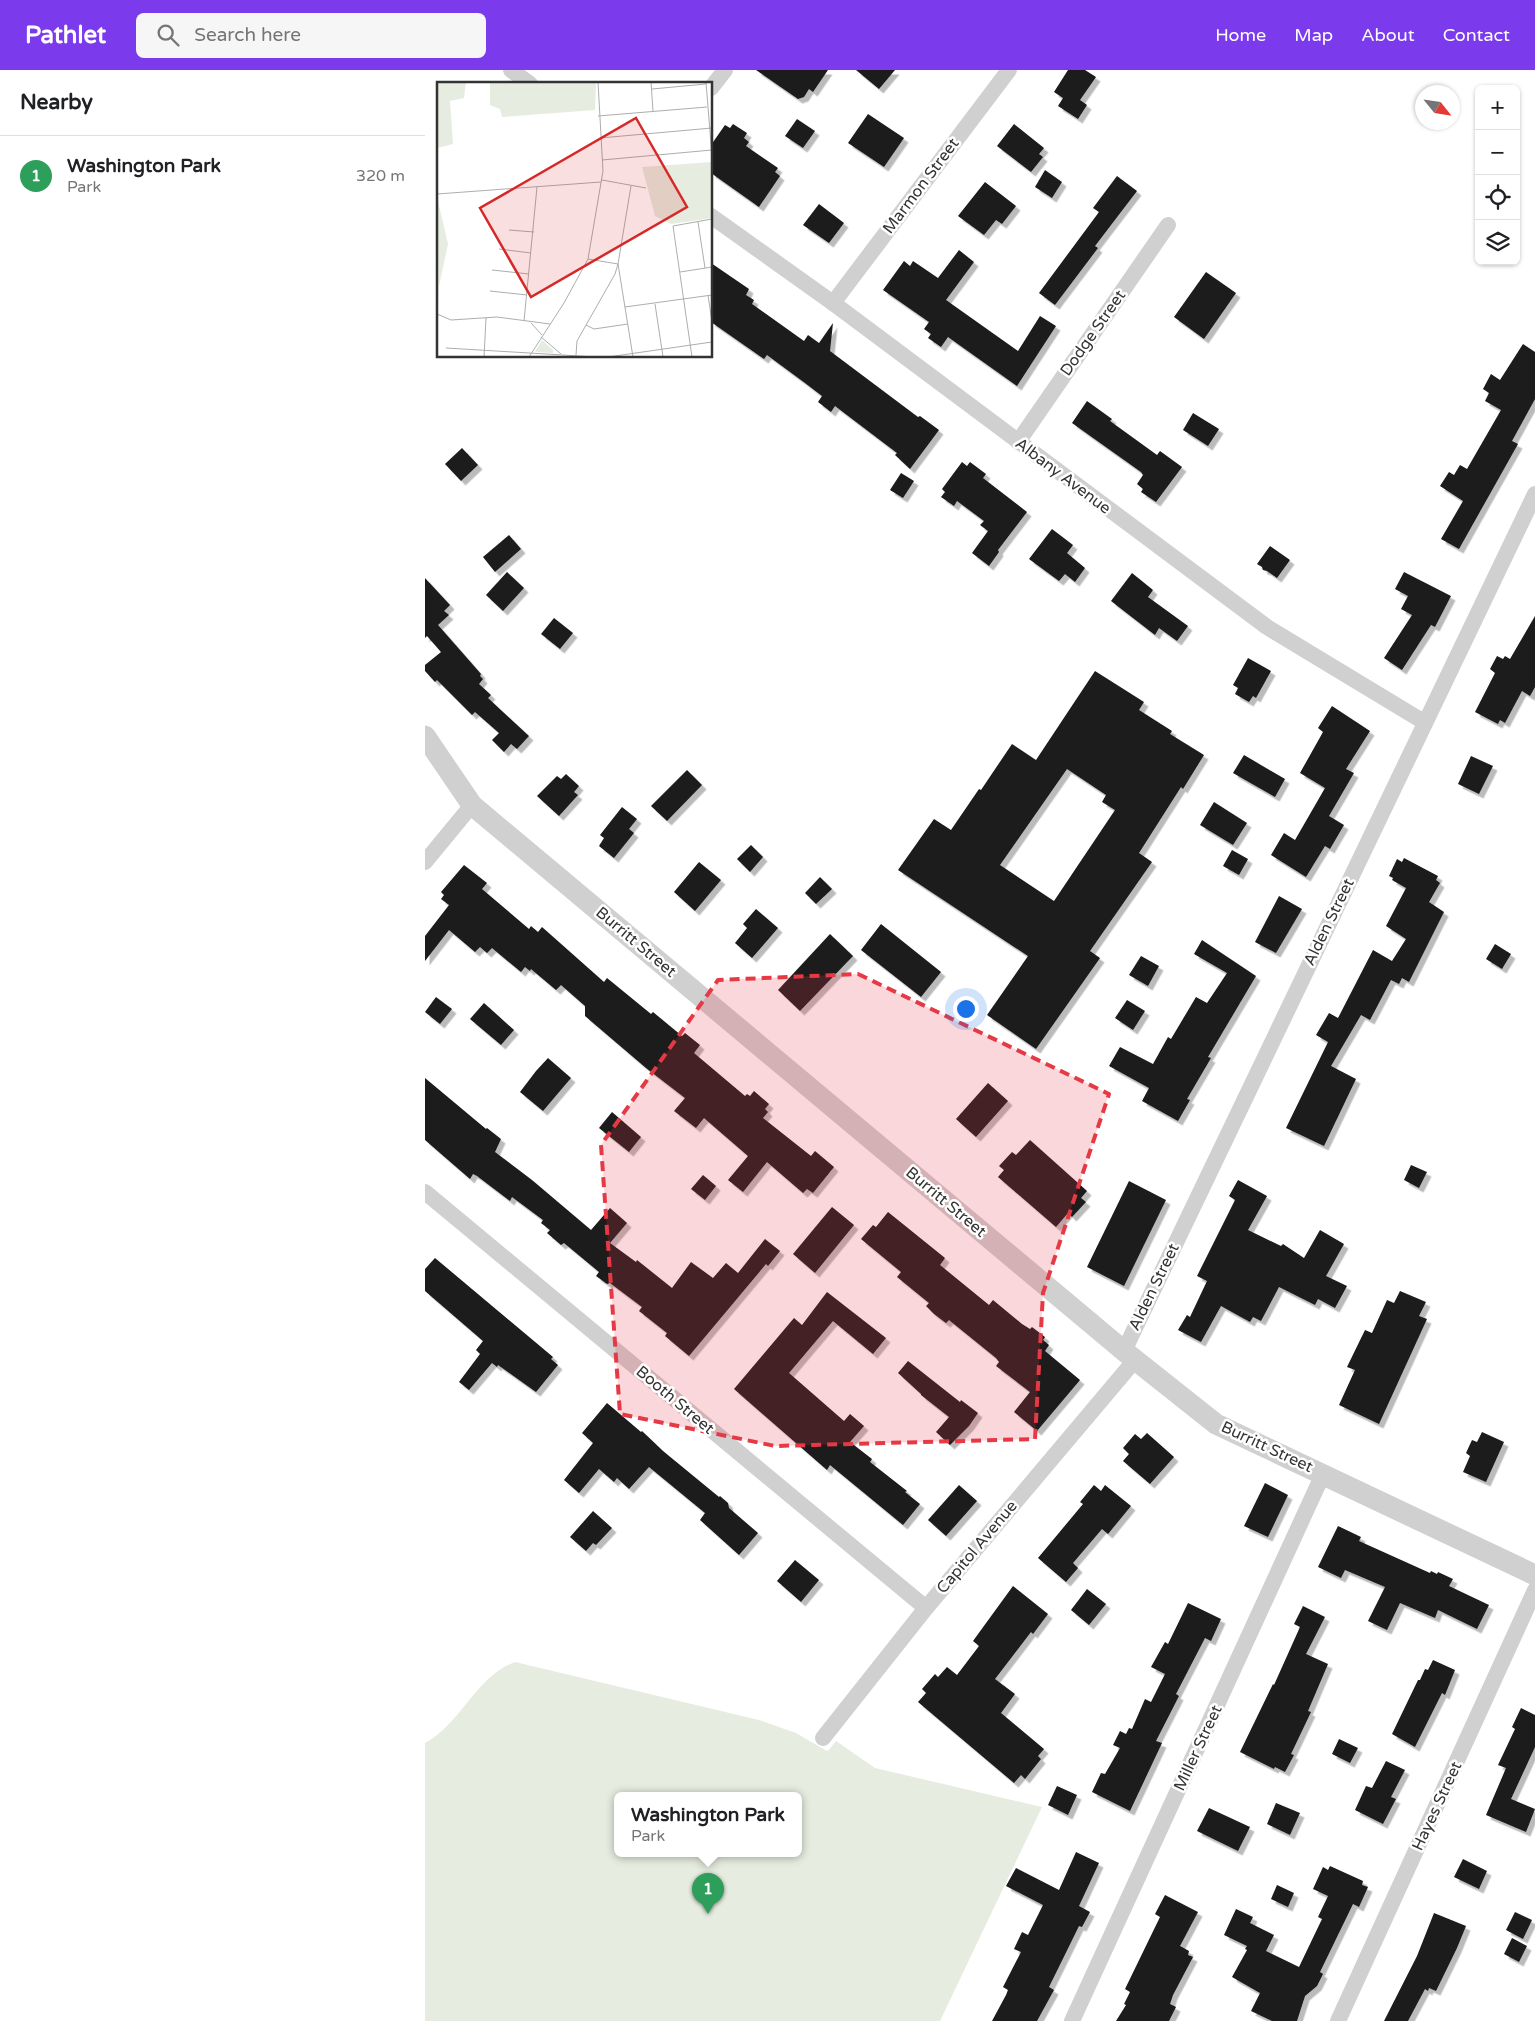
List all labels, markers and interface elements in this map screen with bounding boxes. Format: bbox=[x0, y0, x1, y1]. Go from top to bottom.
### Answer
search box bbox=[136, 13, 486, 58]
text: Pathlet bbox=[25, 21, 106, 50]
icon: search bbox=[154, 21, 182, 49]
text: Search here bbox=[194, 24, 301, 46]
text: Home bbox=[1215, 24, 1266, 46]
text: Map bbox=[1294, 24, 1333, 46]
text: About bbox=[1361, 24, 1415, 46]
text: Contact bbox=[1443, 24, 1510, 46]
inset map bbox=[437, 82, 713, 358]
north arrow bbox=[1415, 85, 1460, 130]
map controls bbox=[1475, 85, 1520, 265]
button: + bbox=[1475, 85, 1520, 130]
text: Nearby bbox=[20, 90, 93, 115]
button: − bbox=[1475, 130, 1520, 175]
street label: Marmon Street bbox=[879, 134, 963, 238]
text: Washington Park bbox=[67, 155, 221, 177]
text: 1 bbox=[31, 166, 41, 186]
text: 320 m bbox=[356, 166, 405, 186]
button: locate bbox=[1475, 175, 1520, 220]
text: Park bbox=[67, 177, 101, 197]
button: layers bbox=[1475, 220, 1520, 265]
street label: Dodge Street bbox=[1056, 286, 1130, 380]
street label: Albany Avenue bbox=[1011, 434, 1115, 518]
street label: Alden Street bbox=[1299, 875, 1359, 969]
street label: Burritt Street bbox=[592, 902, 680, 982]
your location bbox=[953, 996, 979, 1022]
street label: Burritt Street bbox=[902, 1162, 990, 1242]
street label: Alden Street bbox=[1124, 1240, 1184, 1334]
street label: Booth Street bbox=[632, 1361, 718, 1439]
street label: Burritt Street bbox=[1218, 1417, 1316, 1477]
street label: Capitol Avenue bbox=[932, 1496, 1022, 1598]
street label: Miller Street bbox=[1169, 1702, 1227, 1794]
street label: Hayes Street bbox=[1408, 1758, 1466, 1854]
popup bbox=[614, 1792, 802, 1857]
text: Washington Park bbox=[631, 1804, 785, 1826]
text: Park bbox=[631, 1826, 665, 1846]
pin: 1 bbox=[692, 1873, 724, 1914]

